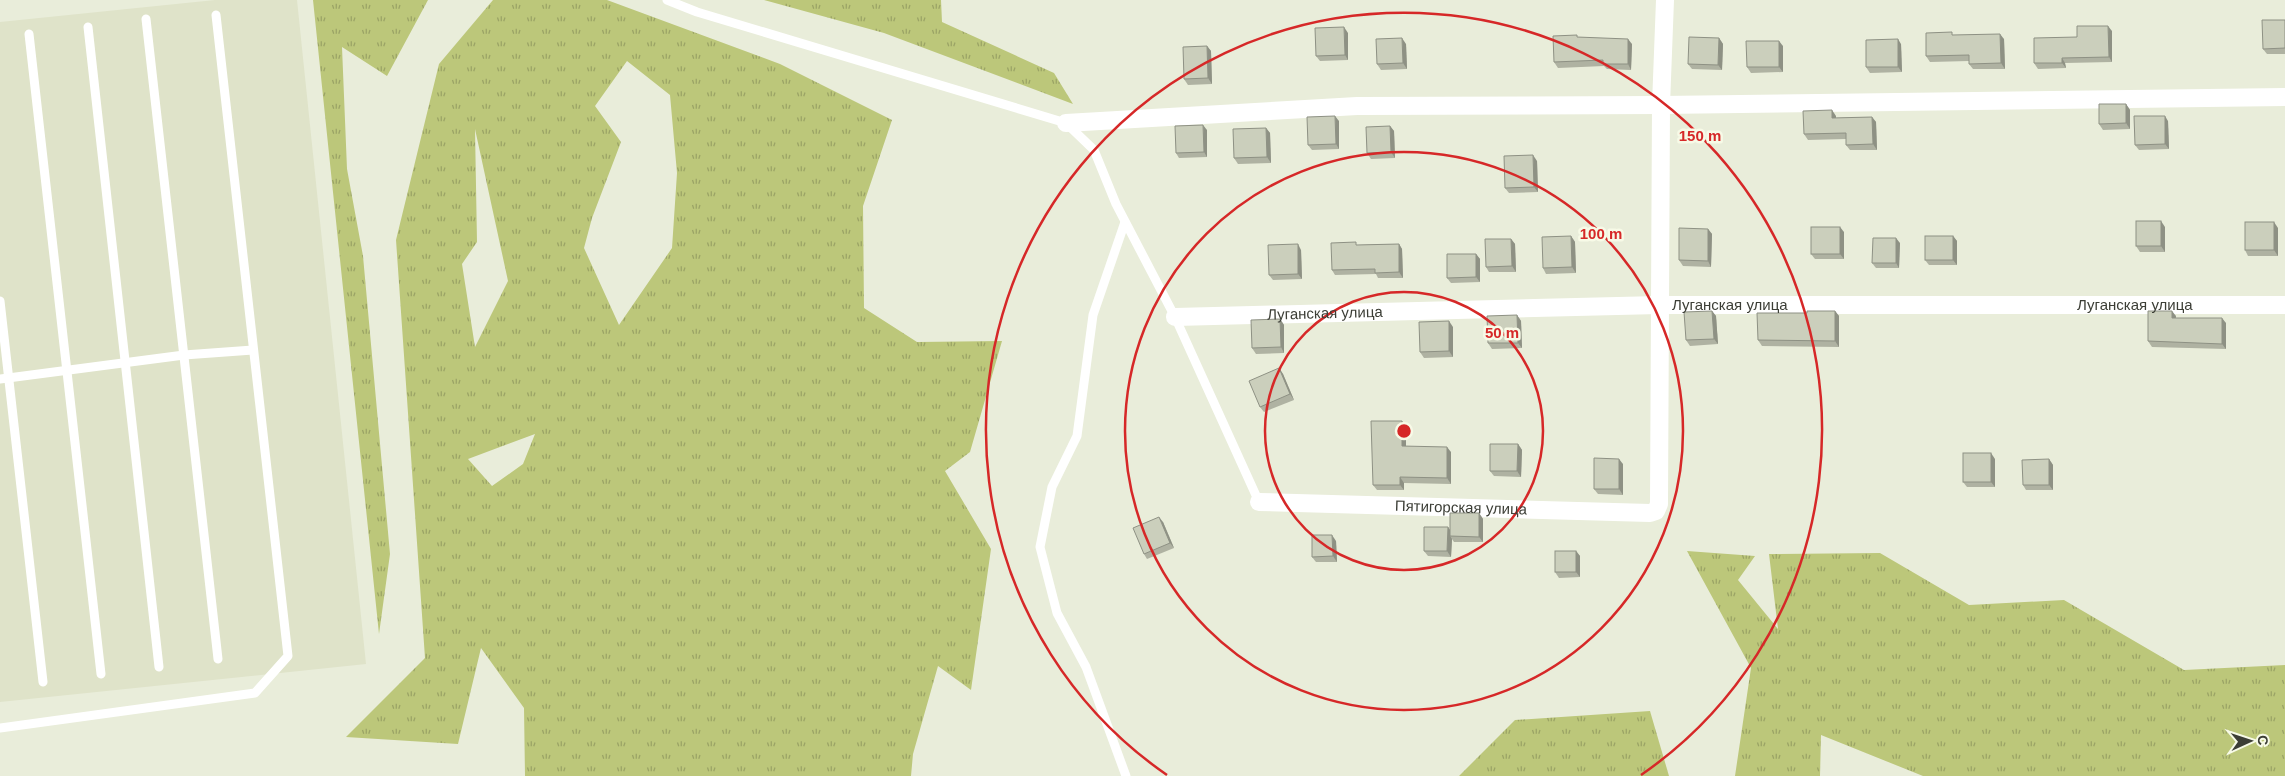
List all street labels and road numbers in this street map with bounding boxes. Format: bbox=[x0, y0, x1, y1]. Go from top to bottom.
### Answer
street label: Луганская улица bbox=[1672, 296, 1788, 313]
street label: Луганская улица bbox=[2077, 296, 2193, 313]
street label: Луганская улица bbox=[1267, 303, 1384, 323]
street label: Пятигорская улица bbox=[1395, 497, 1528, 518]

